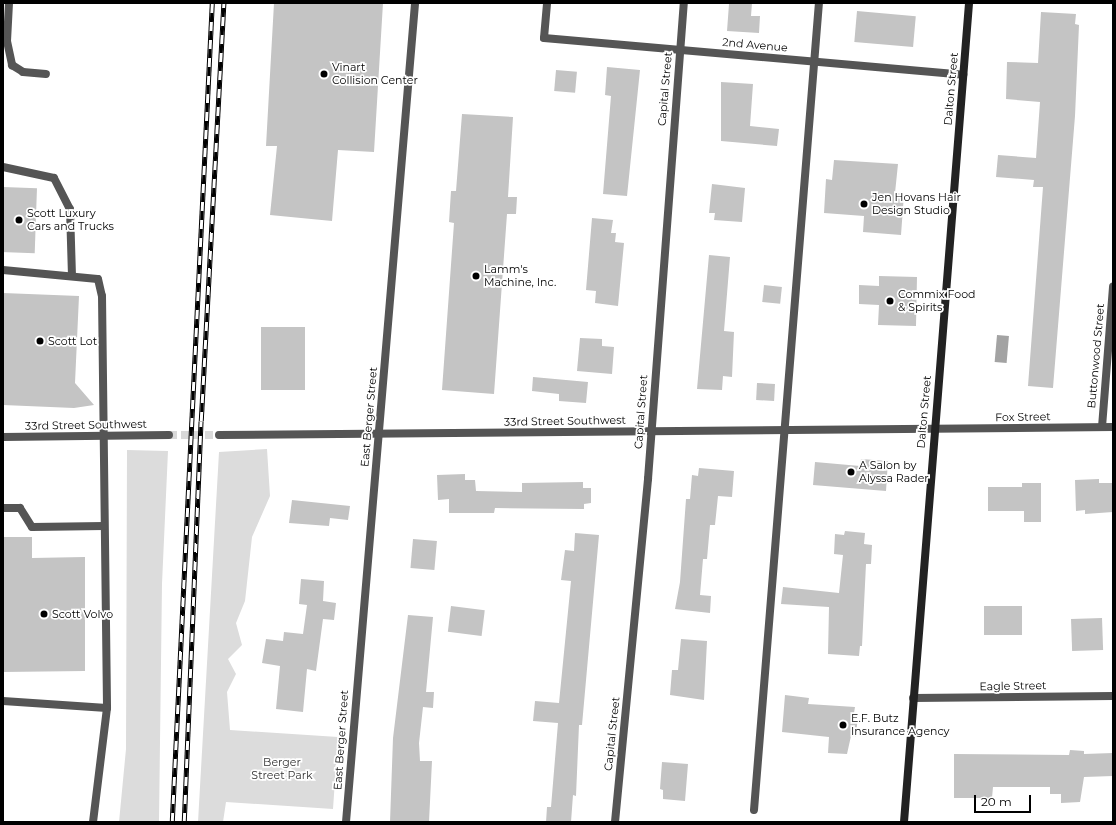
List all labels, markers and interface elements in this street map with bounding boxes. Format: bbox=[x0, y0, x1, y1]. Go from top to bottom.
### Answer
street label: 2nd Avenue bbox=[722, 36, 788, 54]
street label: Capital Street bbox=[655, 51, 675, 127]
street label: Dalton Street bbox=[941, 52, 961, 126]
place label: Vinart Collision Center bbox=[332, 61, 418, 87]
marker: Vinart Collision Center bbox=[319, 69, 329, 79]
place label: Jen Hovans Hair Design Studio bbox=[872, 191, 961, 217]
marker: Jen Hovans Hair Design Studio bbox=[859, 199, 869, 209]
place label: Scott Luxury Cars and Trucks bbox=[27, 207, 114, 233]
marker: Scott Luxury Cars and Trucks bbox=[14, 215, 24, 225]
place label: Lamm's Machine, Inc. bbox=[484, 263, 556, 289]
marker: Lamm's Machine, Inc. bbox=[471, 271, 481, 281]
place label: Commix Food & Spirits bbox=[898, 288, 976, 314]
marker: Commix Food & Spirits bbox=[885, 296, 895, 306]
street label: Buttonwood Street bbox=[1085, 303, 1107, 409]
place label: Scott Lot bbox=[48, 334, 97, 348]
marker: Scott Lot bbox=[35, 336, 45, 346]
street label: East Berger Street bbox=[358, 366, 380, 468]
street label: Capital Street bbox=[632, 374, 650, 450]
street label: Dalton Street bbox=[914, 375, 934, 449]
street label: Fox Street bbox=[995, 410, 1051, 424]
street label: 33rd Street Southwest bbox=[504, 413, 626, 429]
street label: 33rd Street Southwest bbox=[25, 417, 147, 433]
place label: A Salon by Alyssa Rader bbox=[859, 459, 929, 485]
marker: A Salon by Alyssa Rader bbox=[846, 467, 856, 477]
place label: Scott Volvo bbox=[52, 607, 113, 621]
marker: Scott Volvo bbox=[39, 609, 49, 619]
street label: Eagle Street bbox=[979, 679, 1047, 693]
street label: East Berger Street bbox=[331, 689, 351, 791]
street label: Capital Street bbox=[602, 696, 622, 772]
place label: E.F. Butz Insurance Agency bbox=[851, 712, 950, 738]
marker: E.F. Butz Insurance Agency bbox=[838, 720, 848, 730]
park label: Berger Street Park bbox=[251, 756, 313, 782]
scale bar bbox=[976, 787, 1033, 813]
text: 20 m bbox=[981, 794, 1012, 809]

